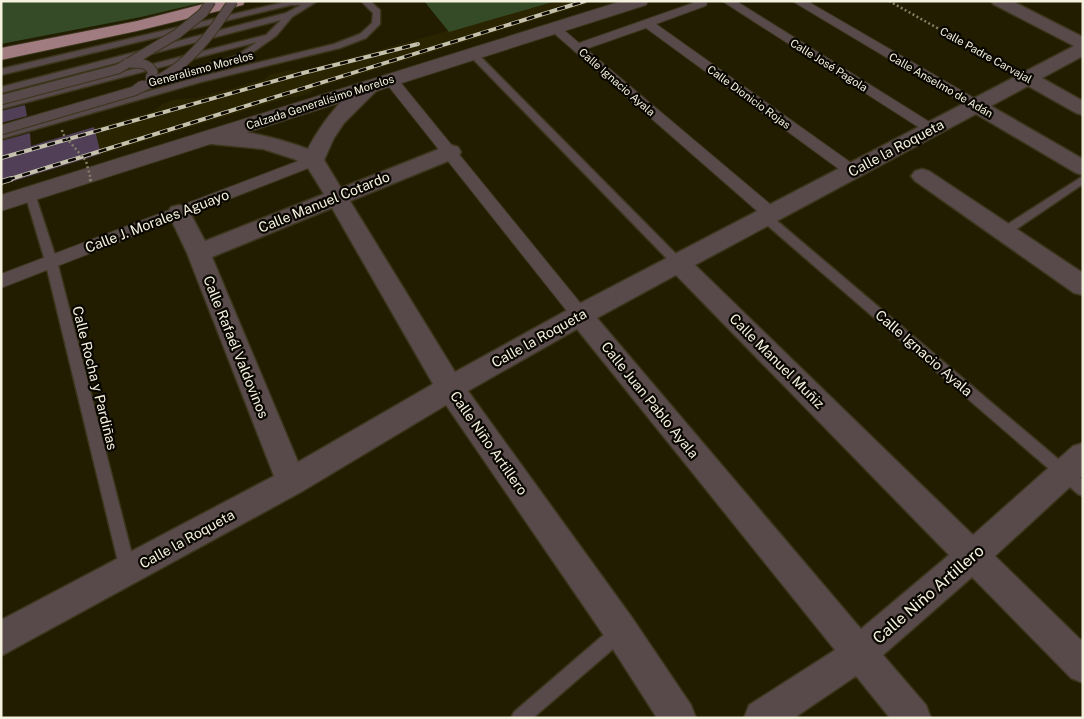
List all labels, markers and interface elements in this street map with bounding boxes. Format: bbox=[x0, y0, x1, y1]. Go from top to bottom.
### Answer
street label: Calle Padre Carvajal bbox=[938, 25, 1034, 85]
street label: Calle José Pagola bbox=[788, 36, 870, 94]
street label: Calle Ignacio Ayala bbox=[577, 46, 657, 118]
street label: Generalismo Morelos bbox=[147, 49, 255, 89]
street label: Calle Anselmo de Adán bbox=[887, 50, 995, 120]
street label: Calle Dionicio Rojas bbox=[705, 63, 793, 131]
street label: Calzada Generalísimo Morelos bbox=[245, 72, 396, 132]
street label: Calle la Roqueta bbox=[845, 116, 947, 180]
street label: Calle Manuel Cotardo bbox=[256, 168, 392, 236]
street label: Calle J. Morales Aguayo bbox=[83, 186, 231, 256]
street label: Calle Rafaél Valdovinos bbox=[200, 273, 272, 421]
street label: Calle Rocha y Pardiñas bbox=[69, 304, 121, 452]
street label: Calle la Roqueta bbox=[489, 305, 589, 371]
street label: Calle Ignacio Ayala bbox=[872, 307, 976, 399]
street label: Calle Manuel Muñiz bbox=[726, 310, 828, 412]
street label: Calle Juan Pablo Ayala bbox=[598, 339, 702, 461]
street label: Calle Niño Artillero bbox=[447, 388, 531, 498]
street label: Calle la Roqueta bbox=[137, 506, 237, 572]
street label: Calle Niño Artillero bbox=[869, 541, 988, 648]

